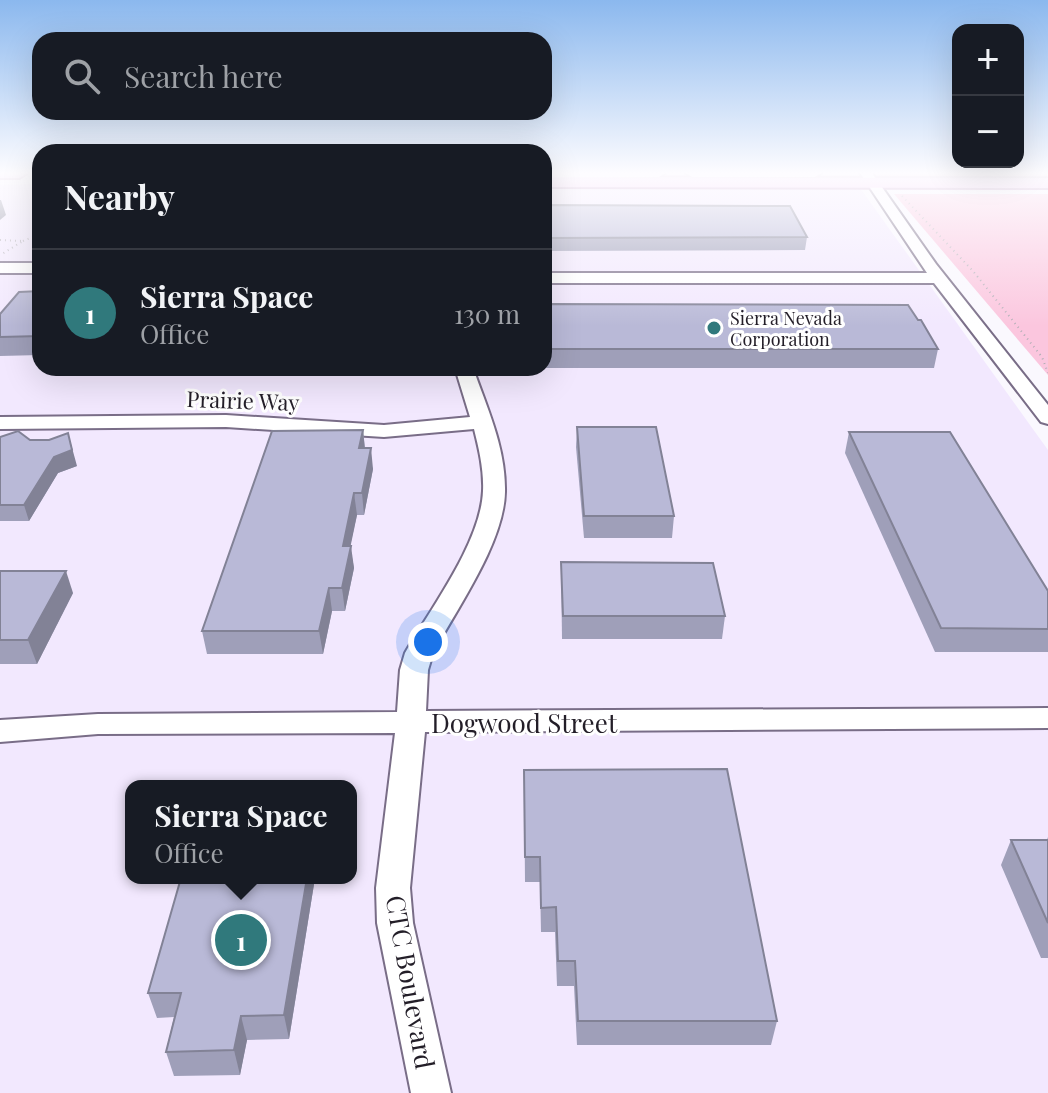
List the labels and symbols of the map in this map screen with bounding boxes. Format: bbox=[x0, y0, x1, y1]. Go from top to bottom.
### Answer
place label: Sierra Nevada Corporation bbox=[730, 306, 842, 351]
marker: Sierra Nevada Corporation bbox=[705, 319, 723, 337]
street label: Prairie Way bbox=[186, 383, 300, 417]
your location bbox=[408, 622, 448, 662]
street label: Dogwood Street bbox=[431, 705, 618, 740]
street label: CTC Boulevard bbox=[378, 892, 444, 1072]
pin: 1 bbox=[215, 910, 267, 970]

